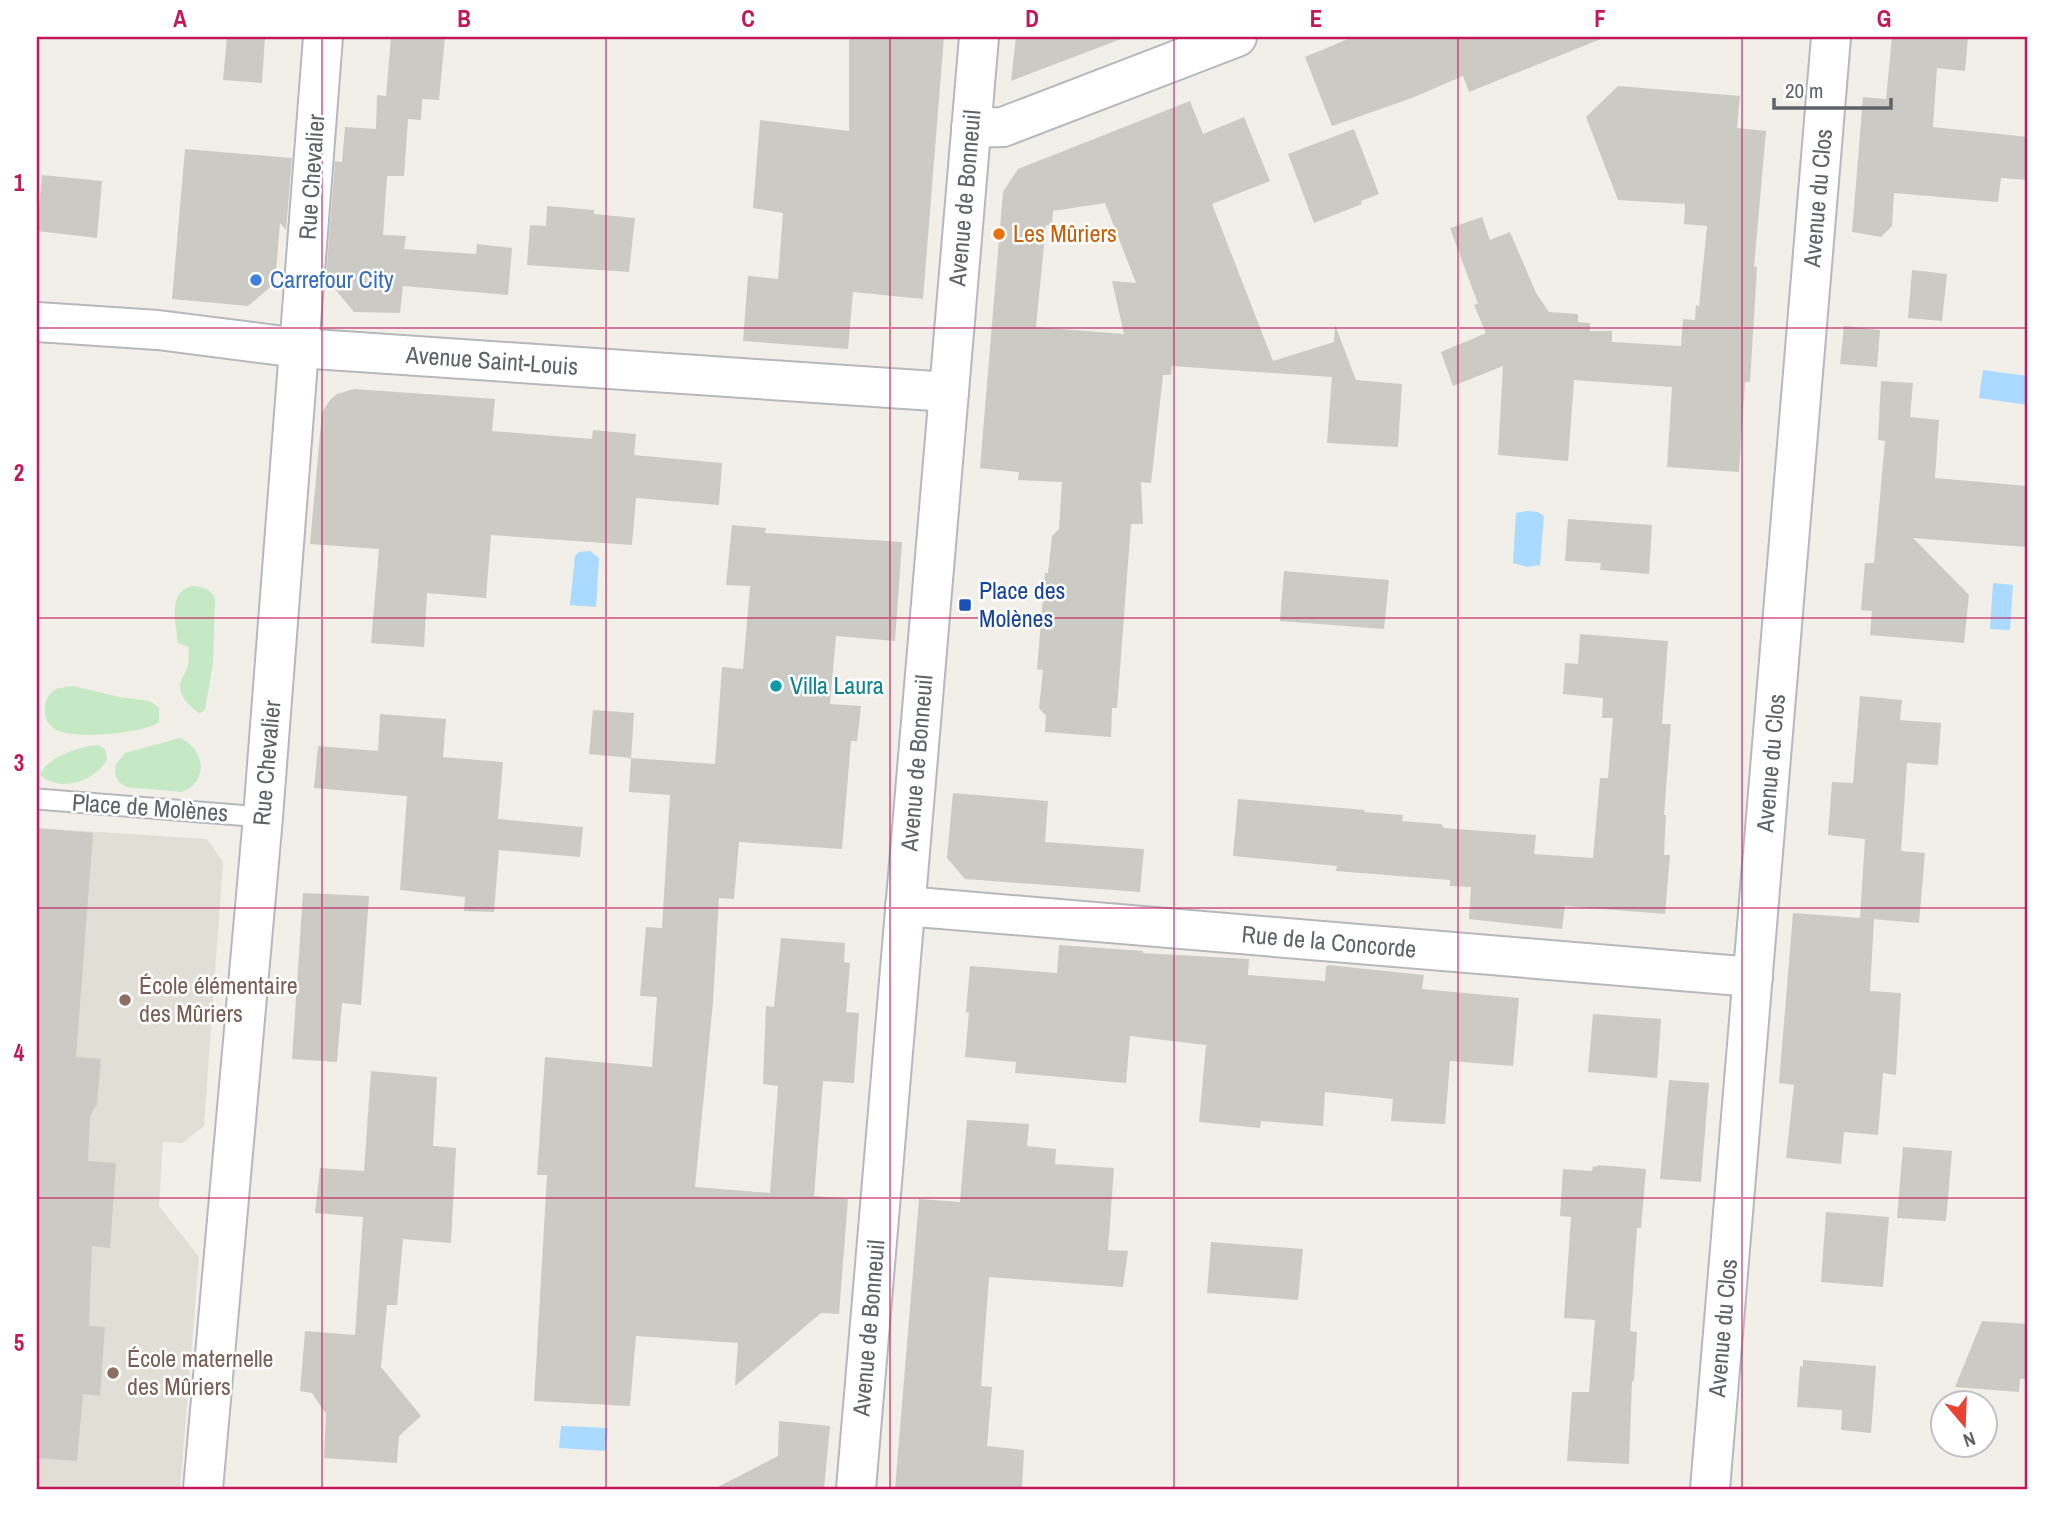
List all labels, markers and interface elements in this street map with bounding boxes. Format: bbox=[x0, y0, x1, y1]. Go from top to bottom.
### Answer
text: A bbox=[173, 3, 187, 34]
text: B bbox=[457, 3, 471, 34]
text: C bbox=[741, 3, 755, 34]
text: D bbox=[1025, 3, 1039, 34]
text: E bbox=[1310, 3, 1322, 34]
text: F bbox=[1594, 3, 1606, 34]
text: G bbox=[1877, 3, 1891, 34]
scale bar bbox=[1774, 66, 1892, 110]
text: 20 m bbox=[1785, 76, 1823, 105]
street label: Avenue de Bonneuil bbox=[940, 108, 988, 288]
street label: Rue Chevalier bbox=[291, 113, 331, 241]
street label: Avenue du Clos bbox=[1795, 127, 1839, 269]
text: 1 bbox=[14, 167, 25, 198]
place label: Les Mûriers bbox=[1013, 217, 1117, 249]
marker: Les Mûriers bbox=[991, 226, 1007, 242]
place label: Carrefour City bbox=[270, 263, 394, 295]
marker: Carrefour City bbox=[248, 272, 264, 288]
street label: Avenue Saint-Louis bbox=[404, 338, 579, 382]
text: 2 bbox=[14, 457, 24, 488]
place label: Place des Molènes bbox=[979, 574, 1065, 634]
marker: Place des Molènes bbox=[957, 597, 973, 613]
place label: Villa Laura bbox=[790, 669, 884, 701]
street label: Avenue de Bonneuil bbox=[892, 673, 940, 853]
marker: Villa Laura bbox=[768, 678, 784, 694]
street label: Avenue du Clos bbox=[1748, 692, 1792, 834]
street label: Rue Chevalier bbox=[245, 698, 287, 827]
text: 3 bbox=[14, 747, 24, 778]
street label: Place de Molènes bbox=[71, 786, 229, 828]
street label: Rue de la Concorde bbox=[1241, 917, 1418, 965]
place label: École élémentaire des Mûriers bbox=[139, 969, 298, 1029]
marker: École élémentaire des Mûriers bbox=[117, 992, 133, 1008]
text: 4 bbox=[14, 1037, 25, 1068]
street label: Avenue de Bonneuil bbox=[844, 1238, 892, 1418]
street label: Avenue du Clos bbox=[1700, 1257, 1744, 1399]
text: 5 bbox=[14, 1327, 24, 1358]
place label: École maternelle des Mûriers bbox=[127, 1342, 274, 1402]
marker: École maternelle des Mûriers bbox=[105, 1365, 121, 1381]
north arrow bbox=[1928, 1390, 1998, 1460]
text: N bbox=[1960, 1426, 1979, 1454]

